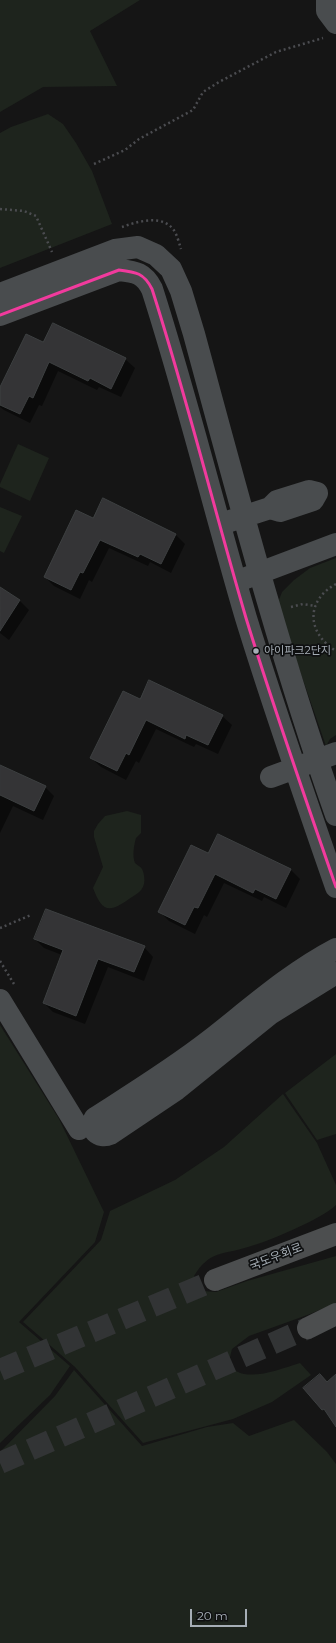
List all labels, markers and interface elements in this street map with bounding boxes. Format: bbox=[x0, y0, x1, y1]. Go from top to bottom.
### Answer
place label: 아이파크2단지 bbox=[264, 644, 331, 658]
marker: 아이파크2단지 bbox=[251, 646, 261, 656]
street label: 국도우회로 bbox=[248, 1240, 304, 1274]
scale bar bbox=[192, 1601, 249, 1627]
text: 20 m bbox=[197, 1608, 228, 1623]

